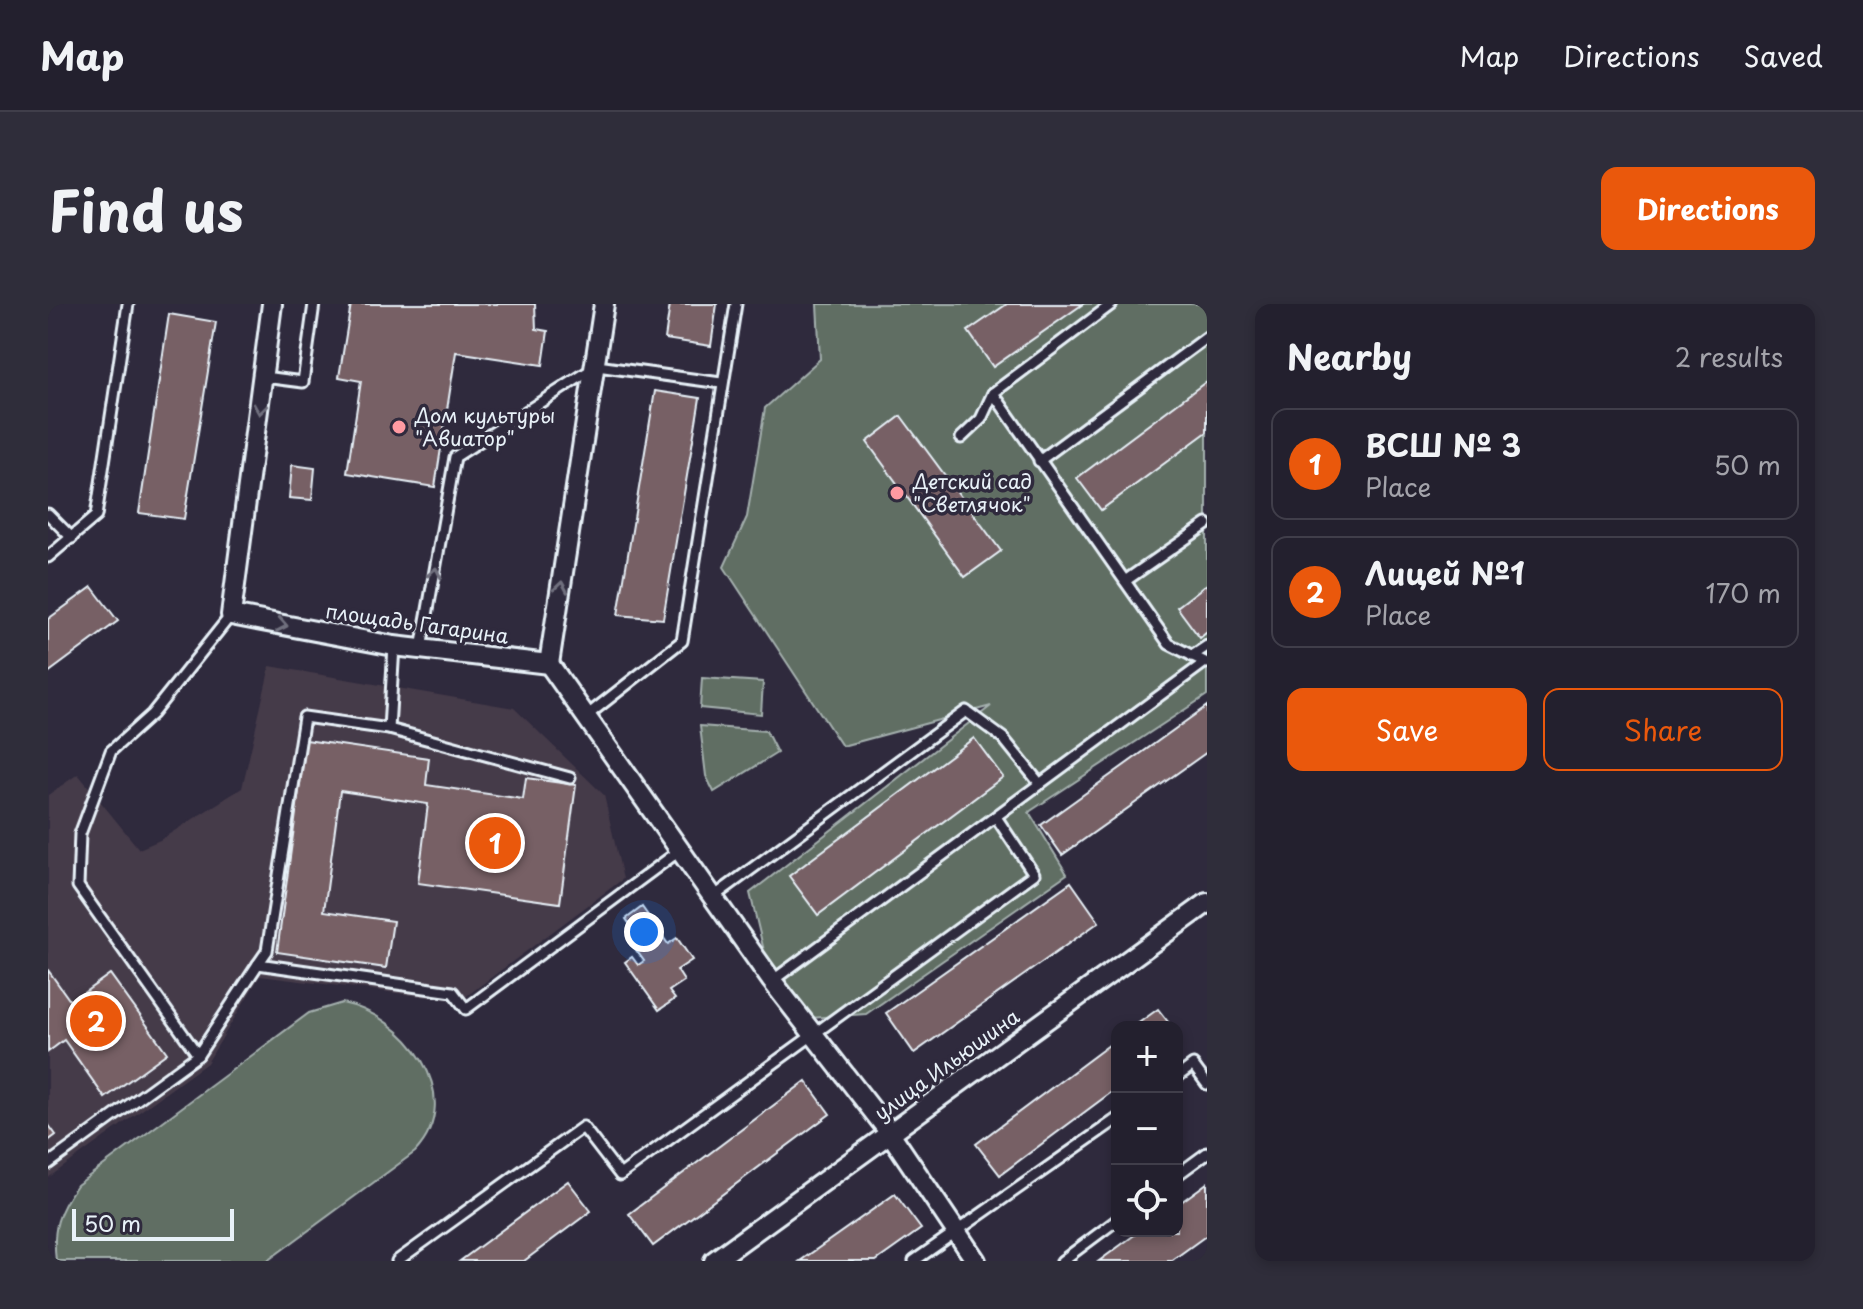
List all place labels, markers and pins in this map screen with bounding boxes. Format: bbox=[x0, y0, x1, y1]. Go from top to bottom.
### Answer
place label: Дом культуры "Авиатор" bbox=[414, 400, 555, 453]
marker: Дом культуры "Авиатор" bbox=[390, 418, 408, 436]
place label: Детский сад "Светлячок" bbox=[912, 466, 1032, 519]
marker: Детский сад "Светлячок" bbox=[888, 484, 906, 502]
pin: 1 bbox=[469, 813, 521, 873]
pin: 2 bbox=[70, 991, 122, 1051]

